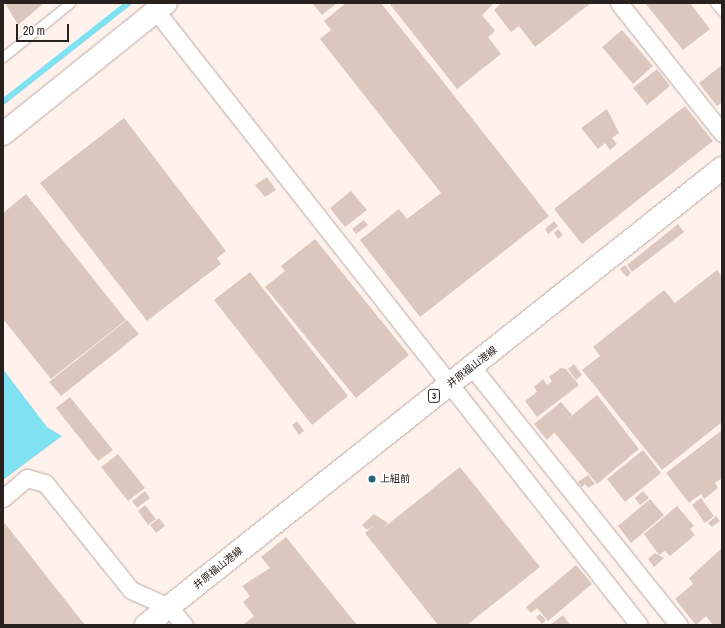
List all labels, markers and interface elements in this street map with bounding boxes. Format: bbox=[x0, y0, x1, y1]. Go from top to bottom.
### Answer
scale bar bbox=[18, 16, 71, 42]
text: 20 m bbox=[23, 23, 45, 39]
street label: 井原福山港線 bbox=[445, 344, 499, 390]
road number: 3 bbox=[427, 389, 441, 403]
place label: 上組前 bbox=[380, 473, 410, 485]
marker: 上組前 bbox=[367, 474, 377, 484]
street label: 井原福山港線 bbox=[191, 544, 245, 592]

